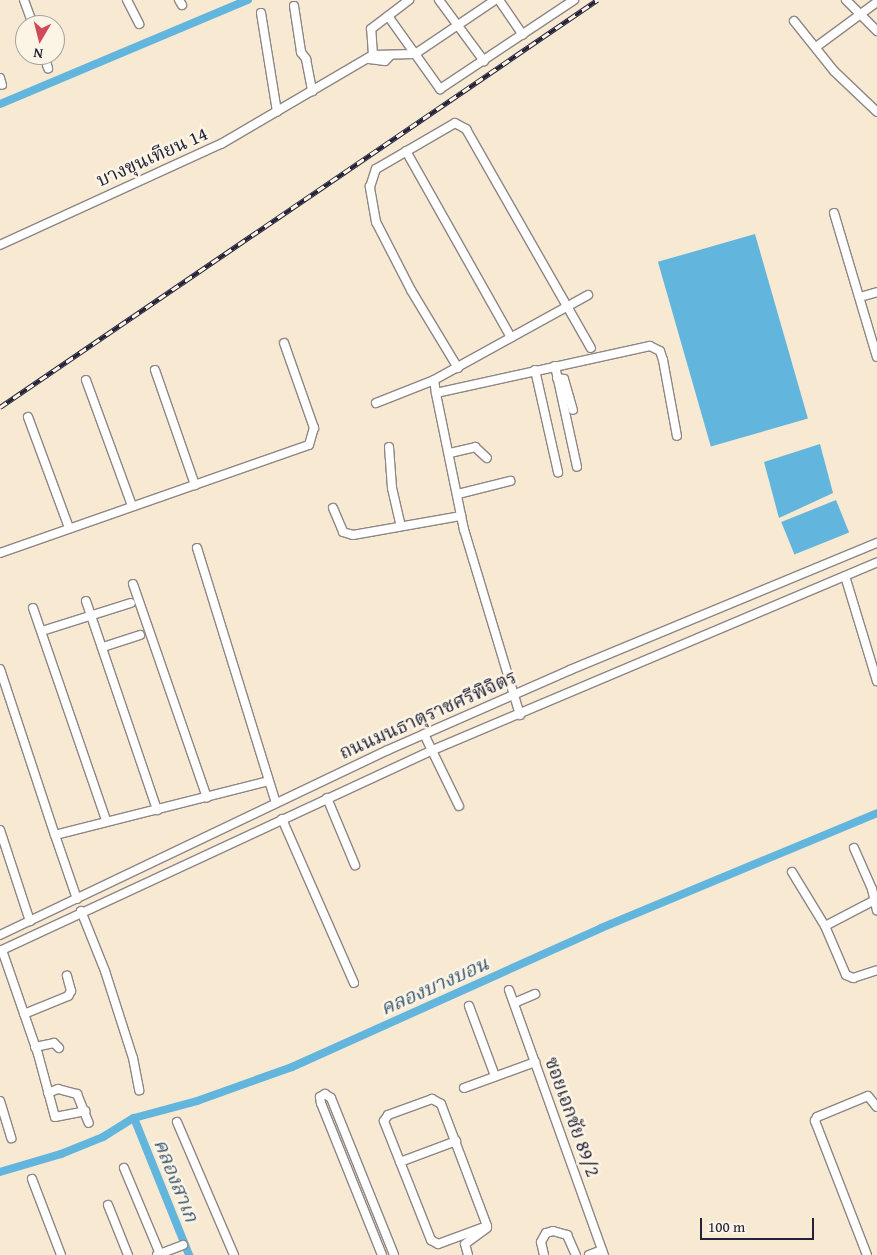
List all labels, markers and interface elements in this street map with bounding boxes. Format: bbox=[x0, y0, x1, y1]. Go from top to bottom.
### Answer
north arrow bbox=[15, 15, 65, 65]
text: N bbox=[32, 43, 44, 64]
street label: บางขุนเทียน 14 bbox=[93, 122, 211, 192]
street label: ถนนมนธาตุราชศรีพิจิตร bbox=[336, 666, 520, 764]
water label: คลองบางบอน bbox=[376, 950, 492, 1020]
street label: ซอยเอกชัย 89/2 bbox=[540, 1054, 604, 1180]
water label: คลองสาเก bbox=[149, 1135, 205, 1225]
scale bar bbox=[702, 1208, 816, 1240]
text: 100 m bbox=[708, 1216, 745, 1237]

